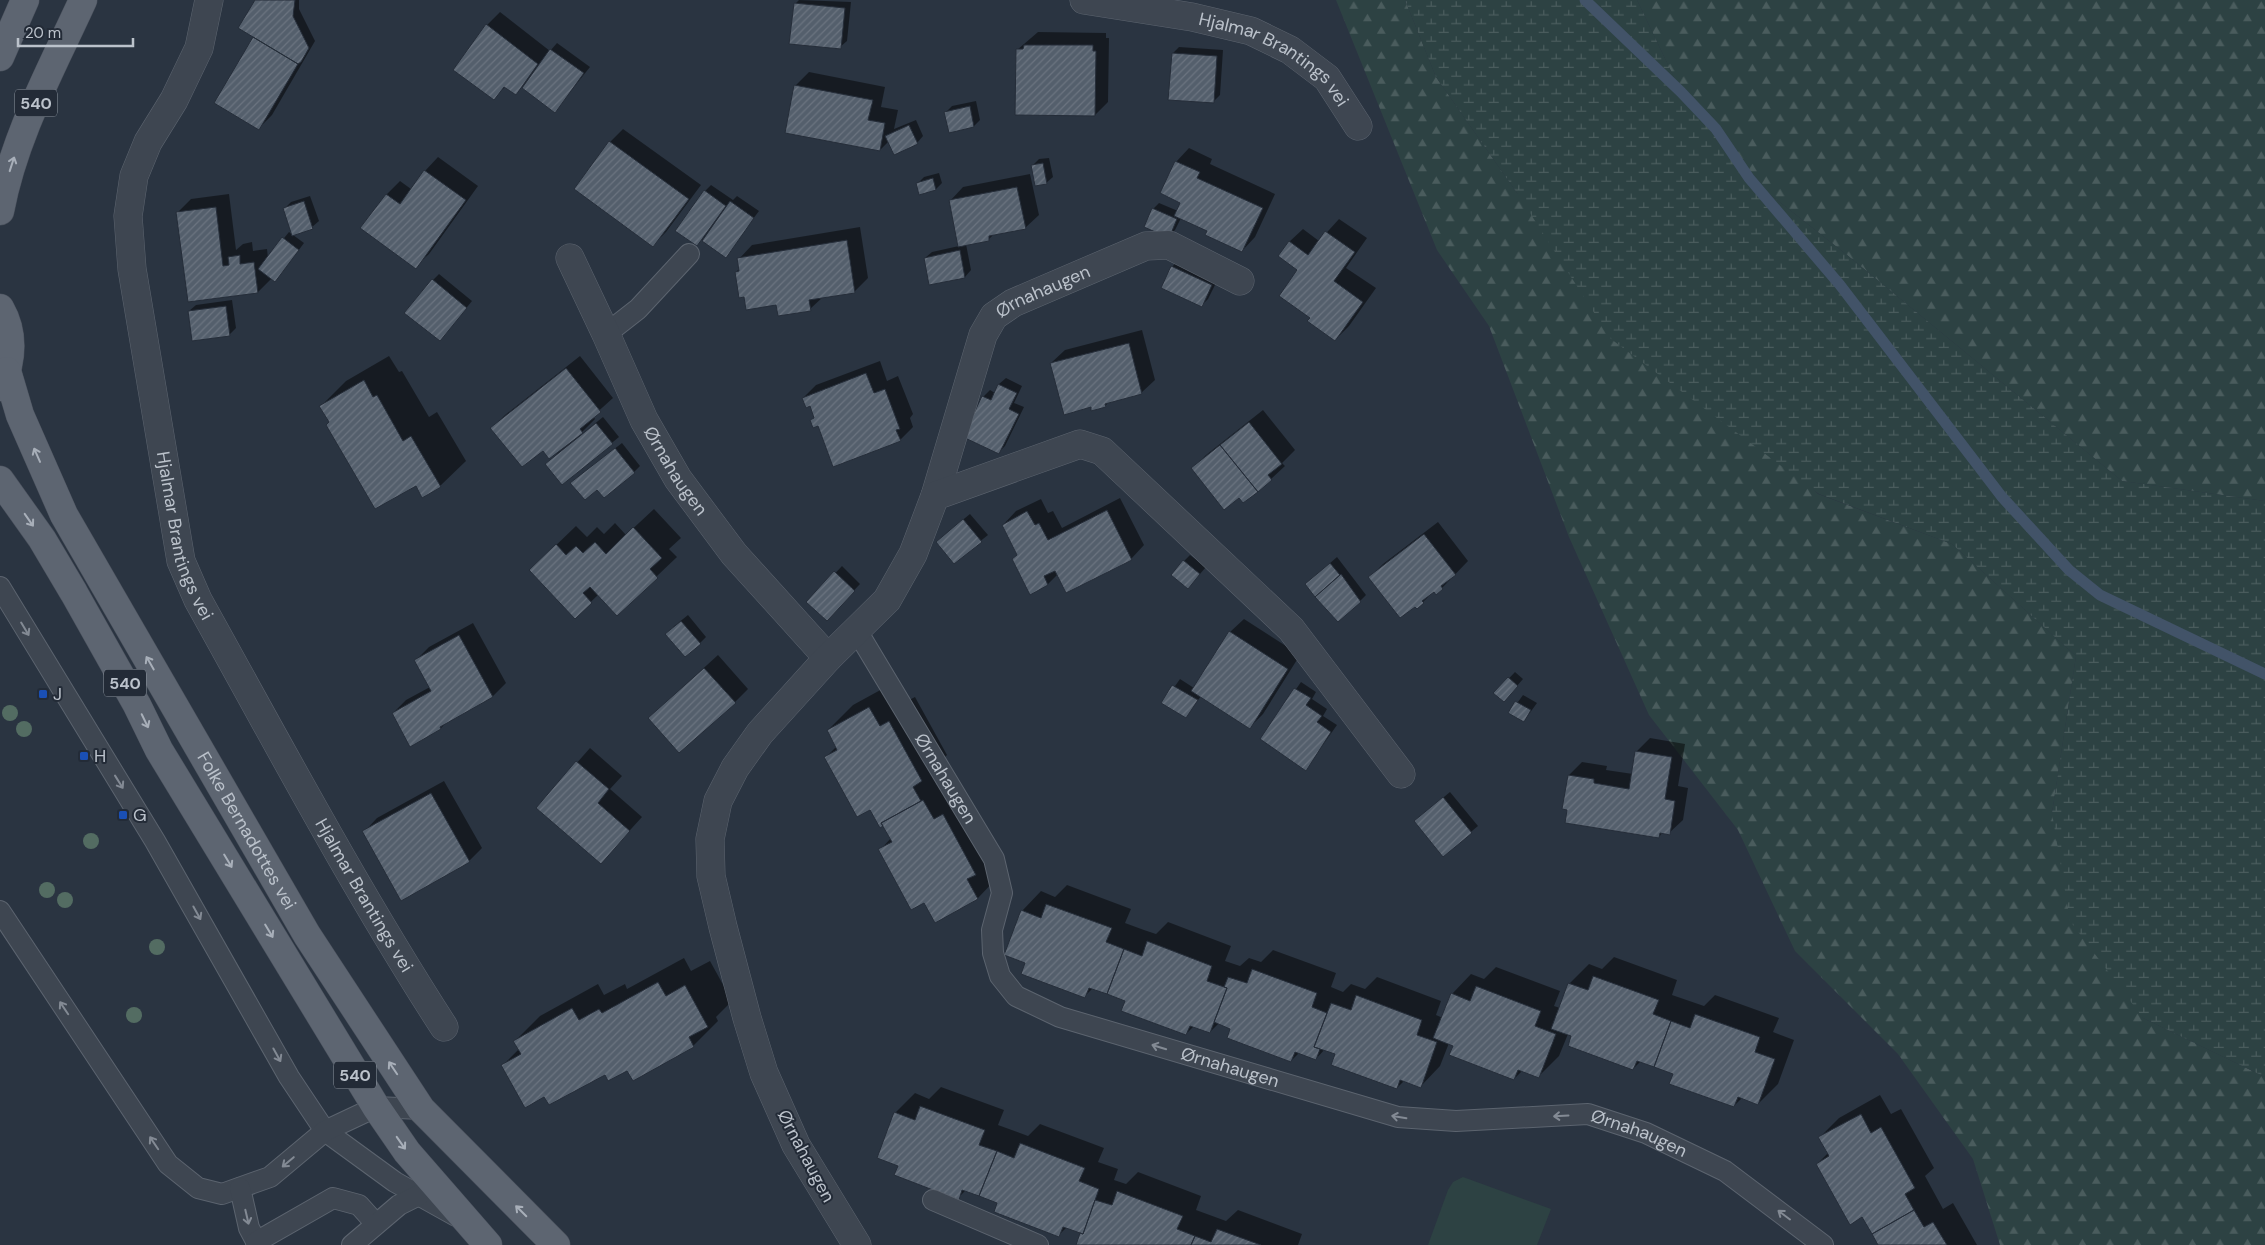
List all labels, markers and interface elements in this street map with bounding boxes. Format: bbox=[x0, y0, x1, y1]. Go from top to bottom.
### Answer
street label: Hjalmar Brantings vei bbox=[1196, 7, 1354, 111]
scale bar bbox=[18, 15, 132, 47]
text: 20 m bbox=[25, 23, 61, 43]
road number: 540 bbox=[15, 90, 57, 116]
one-way arrow bbox=[7, 156, 17, 172]
street label: Ørnahaugen bbox=[991, 259, 1094, 323]
street label: Ørnahaugen bbox=[638, 422, 713, 520]
one-way arrow bbox=[31, 448, 41, 463]
street label: Hjalmar Brantings vei bbox=[151, 450, 219, 624]
one-way arrow bbox=[24, 513, 34, 527]
one-way arrow bbox=[21, 621, 31, 635]
one-way arrow bbox=[145, 656, 155, 671]
road number: 540 bbox=[104, 670, 146, 696]
place label: J bbox=[53, 682, 62, 706]
marker: J bbox=[37, 688, 49, 700]
one-way arrow bbox=[141, 713, 150, 728]
street label: Ørnahaugen bbox=[909, 729, 982, 828]
place label: H bbox=[94, 744, 106, 768]
street label: Folke Bernadottes vei bbox=[192, 748, 302, 914]
marker: H bbox=[78, 750, 90, 762]
one-way arrow bbox=[115, 775, 125, 789]
place label: G bbox=[133, 803, 147, 827]
marker: G bbox=[117, 809, 129, 821]
street label: Hjalmar Brantings vei bbox=[310, 814, 419, 977]
one-way arrow bbox=[223, 853, 233, 867]
one-way arrow bbox=[192, 906, 202, 920]
one-way arrow bbox=[265, 923, 275, 937]
one-way arrow bbox=[59, 1001, 69, 1015]
street label: Ørnahaugen bbox=[1178, 1041, 1282, 1093]
one-way arrow bbox=[1151, 1042, 1167, 1052]
one-way arrow bbox=[272, 1047, 282, 1062]
road number: 540 bbox=[334, 1062, 376, 1088]
one-way arrow bbox=[388, 1062, 398, 1076]
street label: Ørnahaugen bbox=[1588, 1104, 1691, 1163]
street label: Ørnahaugen bbox=[772, 1106, 840, 1206]
one-way arrow bbox=[1391, 1111, 1407, 1121]
one-way arrow bbox=[1553, 1111, 1569, 1120]
one-way arrow bbox=[149, 1136, 160, 1150]
one-way arrow bbox=[396, 1136, 406, 1150]
one-way arrow bbox=[282, 1156, 295, 1167]
one-way arrow bbox=[515, 1205, 527, 1217]
one-way arrow bbox=[243, 1209, 252, 1225]
one-way arrow bbox=[1778, 1210, 1791, 1221]

